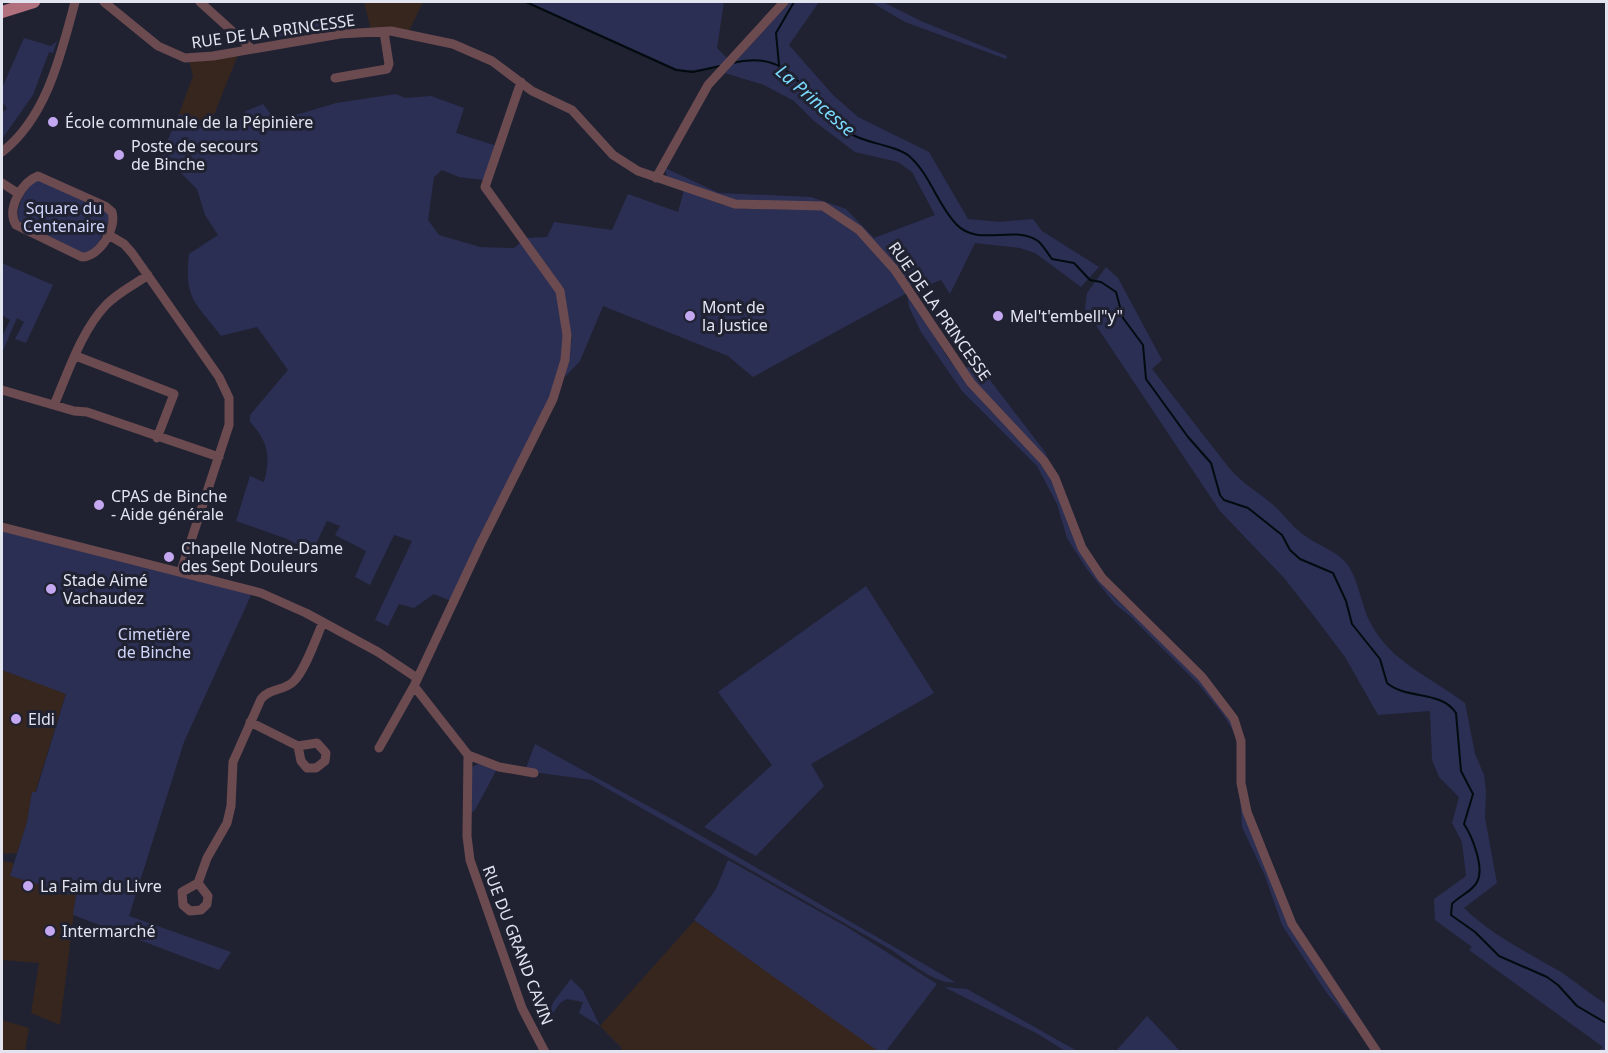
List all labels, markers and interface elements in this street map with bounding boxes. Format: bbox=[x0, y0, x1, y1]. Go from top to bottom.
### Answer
street label: RUE DE LA PRINCESSE bbox=[190, 9, 356, 53]
water label: La Princesse bbox=[771, 59, 861, 141]
place label: École communale de la Pépinière bbox=[65, 111, 313, 133]
marker: École communale de la Pépinière bbox=[46, 115, 60, 129]
place label: Poste de secours de Binche bbox=[131, 135, 258, 175]
marker: Poste de secours de Binche bbox=[112, 148, 126, 162]
park label: Square du Centenaire bbox=[23, 197, 105, 237]
street label: RUE DE LA PRINCESSE bbox=[884, 237, 996, 385]
place label: Mont de la Justice bbox=[702, 296, 768, 336]
place label: Mel't'embell"y" bbox=[1010, 305, 1123, 327]
marker: Mont de la Justice bbox=[683, 309, 697, 323]
marker: Mel't'embell"y" bbox=[991, 309, 1005, 323]
place label: CPAS de Binche - Aide générale bbox=[111, 485, 227, 525]
marker: CPAS de Binche - Aide générale bbox=[92, 498, 106, 512]
place label: Chapelle Notre-Dame des Sept Douleurs bbox=[181, 537, 343, 577]
marker: Chapelle Notre-Dame des Sept Douleurs bbox=[162, 550, 176, 564]
place label: Stade Aimé Vachaudez bbox=[63, 569, 148, 609]
marker: Stade Aimé Vachaudez bbox=[44, 582, 58, 596]
park label: Cimetière de Binche bbox=[117, 623, 191, 663]
place label: Eldi bbox=[28, 708, 55, 730]
marker: Eldi bbox=[9, 712, 23, 726]
street label: RUE DU GRAND CAVIN bbox=[477, 862, 559, 1028]
place label: La Faim du Livre bbox=[40, 875, 162, 897]
marker: La Faim du Livre bbox=[21, 879, 35, 893]
place label: Intermarché bbox=[62, 920, 156, 942]
marker: Intermarché bbox=[43, 924, 57, 938]

